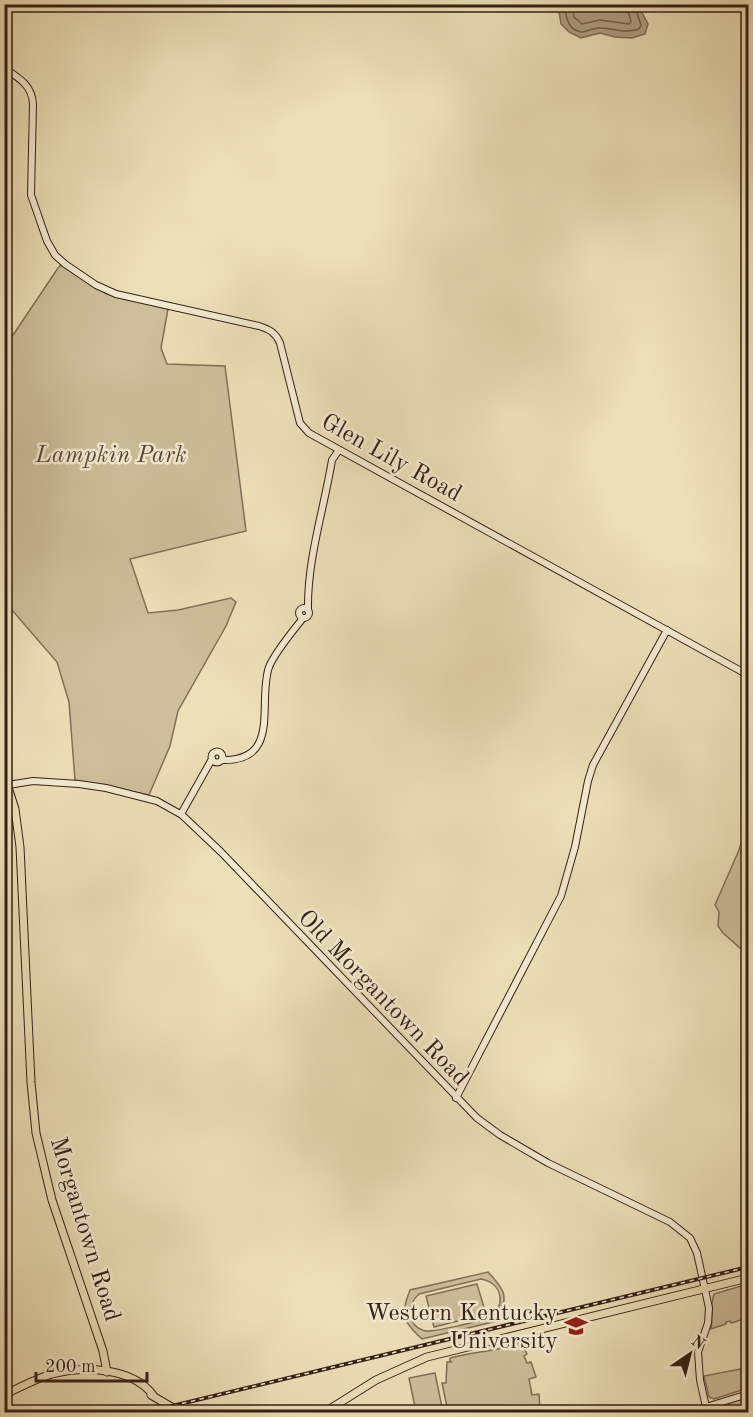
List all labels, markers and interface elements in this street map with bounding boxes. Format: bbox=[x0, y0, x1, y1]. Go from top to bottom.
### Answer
street label: Glen Lily Road bbox=[317, 410, 465, 507]
park label: Lampkin Park bbox=[34, 444, 187, 468]
street label: Old Morgantown Road bbox=[293, 906, 472, 1091]
street label: Morgantown Road bbox=[45, 1135, 124, 1325]
place label: Western Kentucky University bbox=[365, 1302, 558, 1354]
school or university icon: Western Kentucky University bbox=[563, 1313, 589, 1339]
north arrow bbox=[660, 1324, 720, 1384]
text: N bbox=[688, 1333, 708, 1354]
scale bar bbox=[36, 1345, 147, 1383]
text: 200 m bbox=[45, 1358, 96, 1376]

